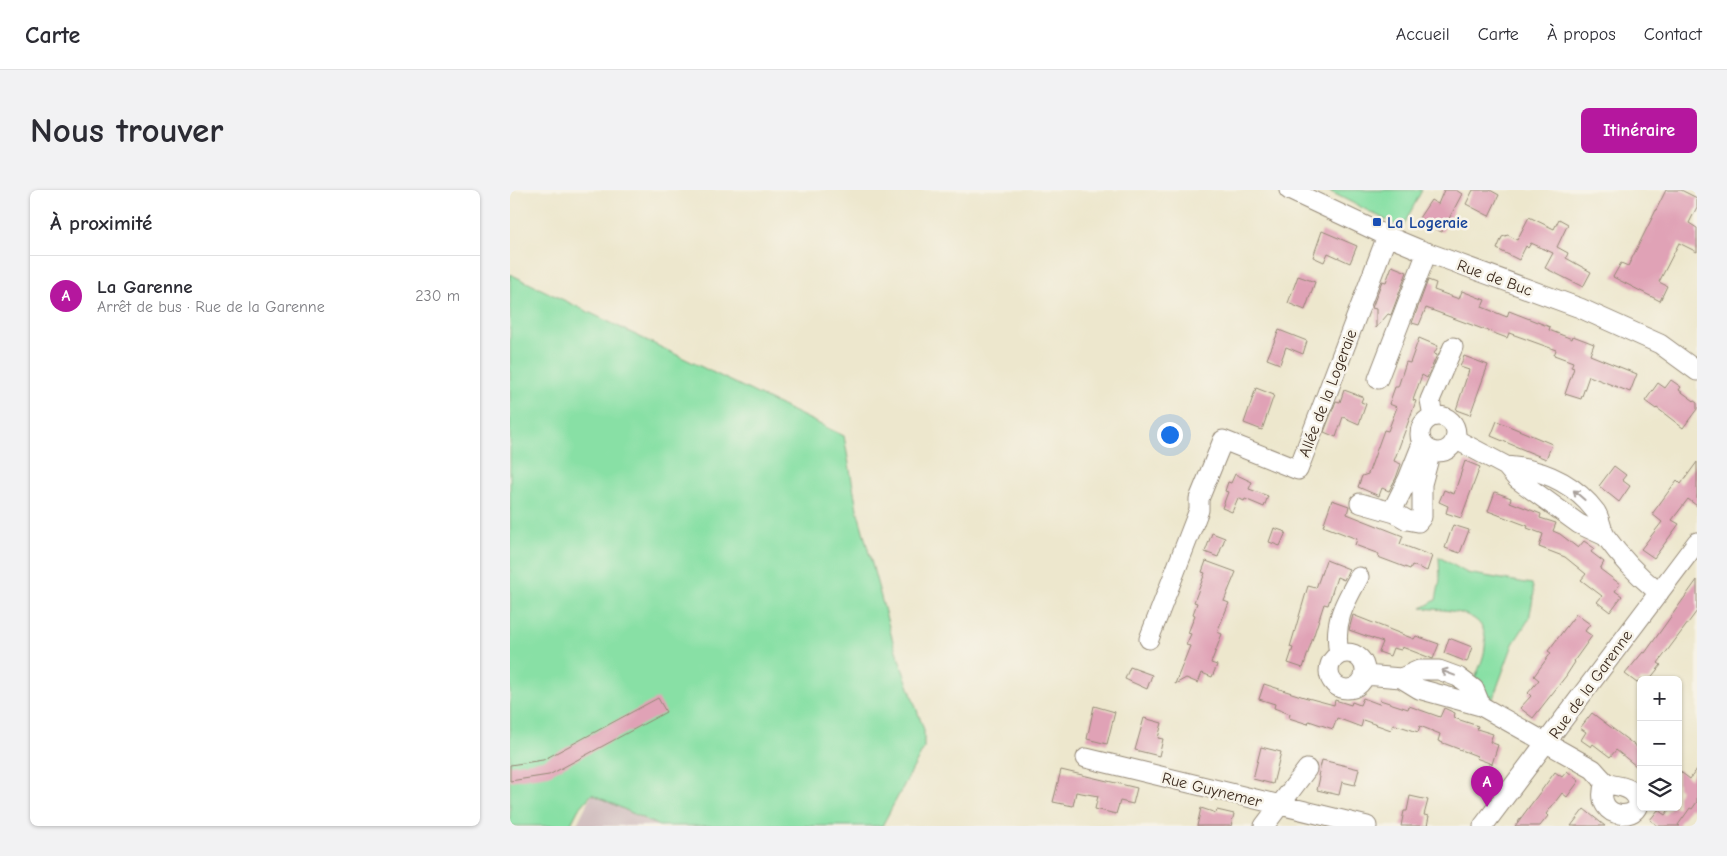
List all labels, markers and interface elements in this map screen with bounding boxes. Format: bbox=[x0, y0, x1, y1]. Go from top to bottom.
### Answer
text: Carte bbox=[25, 21, 80, 49]
text: Accueil bbox=[1396, 24, 1450, 45]
text: Carte bbox=[1478, 24, 1519, 45]
text: À propos bbox=[1547, 24, 1616, 45]
text: Contact bbox=[1644, 24, 1702, 45]
button: Itinéraire bbox=[1581, 108, 1697, 153]
text: Nous trouver bbox=[30, 110, 223, 151]
text: À proximité bbox=[50, 211, 152, 235]
place label: La Logeraie bbox=[1387, 214, 1468, 232]
marker: La Logeraie bbox=[1371, 216, 1383, 228]
street label: Rue de Buc bbox=[1455, 256, 1535, 300]
text: La Garenne bbox=[97, 276, 193, 298]
text: A bbox=[62, 287, 70, 305]
text: 230 m bbox=[415, 287, 460, 305]
text: Arrêt de bus · Rue de la Garenne bbox=[97, 298, 325, 316]
street label: Allée de la Logeraie bbox=[1295, 327, 1361, 460]
your location bbox=[1157, 422, 1183, 448]
one-way arrow bbox=[1573, 490, 1586, 501]
street label: Rue de la Garenne bbox=[1545, 627, 1636, 742]
one-way arrow bbox=[1441, 668, 1456, 677]
map controls bbox=[1637, 676, 1682, 811]
button: + bbox=[1637, 676, 1682, 721]
button: − bbox=[1637, 721, 1682, 766]
pin: A bbox=[1471, 766, 1503, 807]
button: layers bbox=[1637, 766, 1682, 811]
street label: Rue Guynemer bbox=[1160, 769, 1264, 811]

